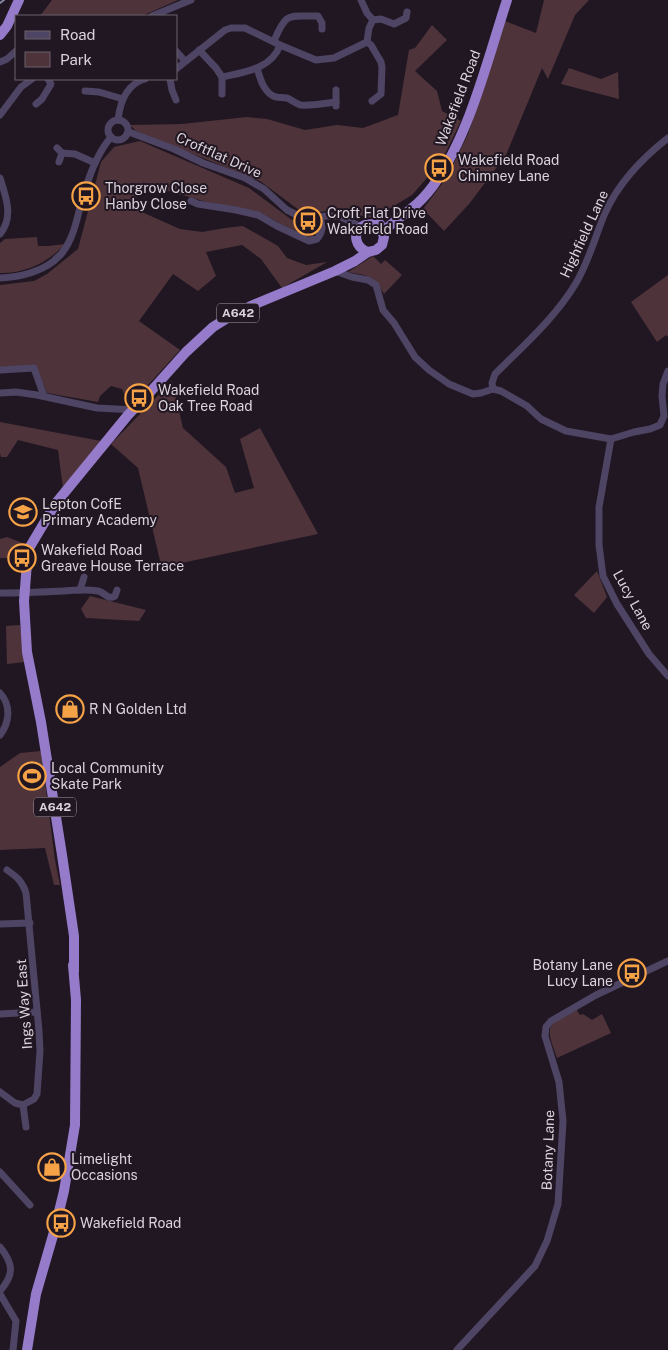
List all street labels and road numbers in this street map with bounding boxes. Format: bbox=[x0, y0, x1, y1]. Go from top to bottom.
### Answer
street label: Wakefield Road bbox=[432, 48, 484, 148]
street label: Croftflat Drive bbox=[174, 129, 264, 181]
street label: Highfield Lane bbox=[557, 188, 611, 280]
road number: A642 bbox=[217, 304, 259, 322]
street label: Lucy Lane bbox=[610, 567, 656, 633]
road number: A642 bbox=[34, 798, 76, 816]
street label: Ings Way East bbox=[13, 958, 35, 1050]
street label: Botany Lane bbox=[539, 1109, 557, 1190]

